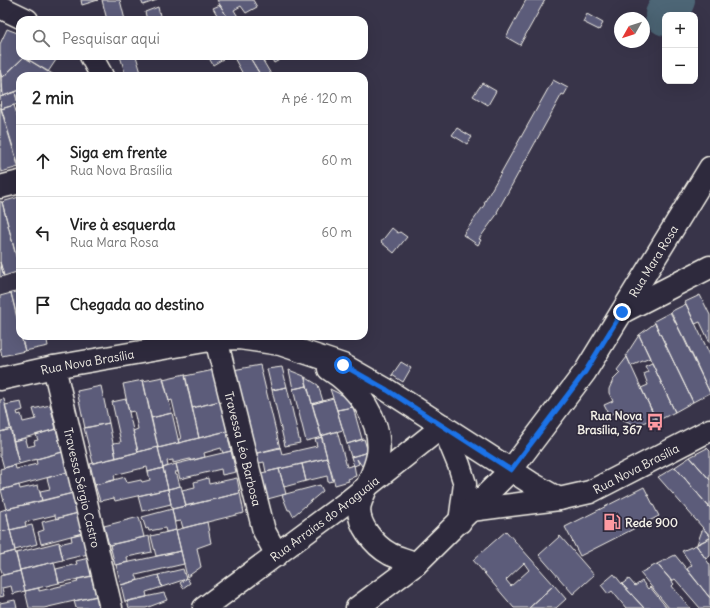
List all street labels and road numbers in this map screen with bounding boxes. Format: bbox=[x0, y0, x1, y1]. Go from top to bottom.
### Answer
street label: Rua Mara Rosa bbox=[625, 222, 681, 300]
street label: Rua Nova Brasília bbox=[39, 346, 135, 377]
street label: Travessa Léo Barbosa bbox=[222, 390, 265, 508]
street label: Travessa Sérgio Castro bbox=[61, 426, 104, 549]
street label: Rua Nova Brasília bbox=[590, 440, 681, 497]
street label: Rua Arraias do Araguaia bbox=[267, 472, 382, 564]

